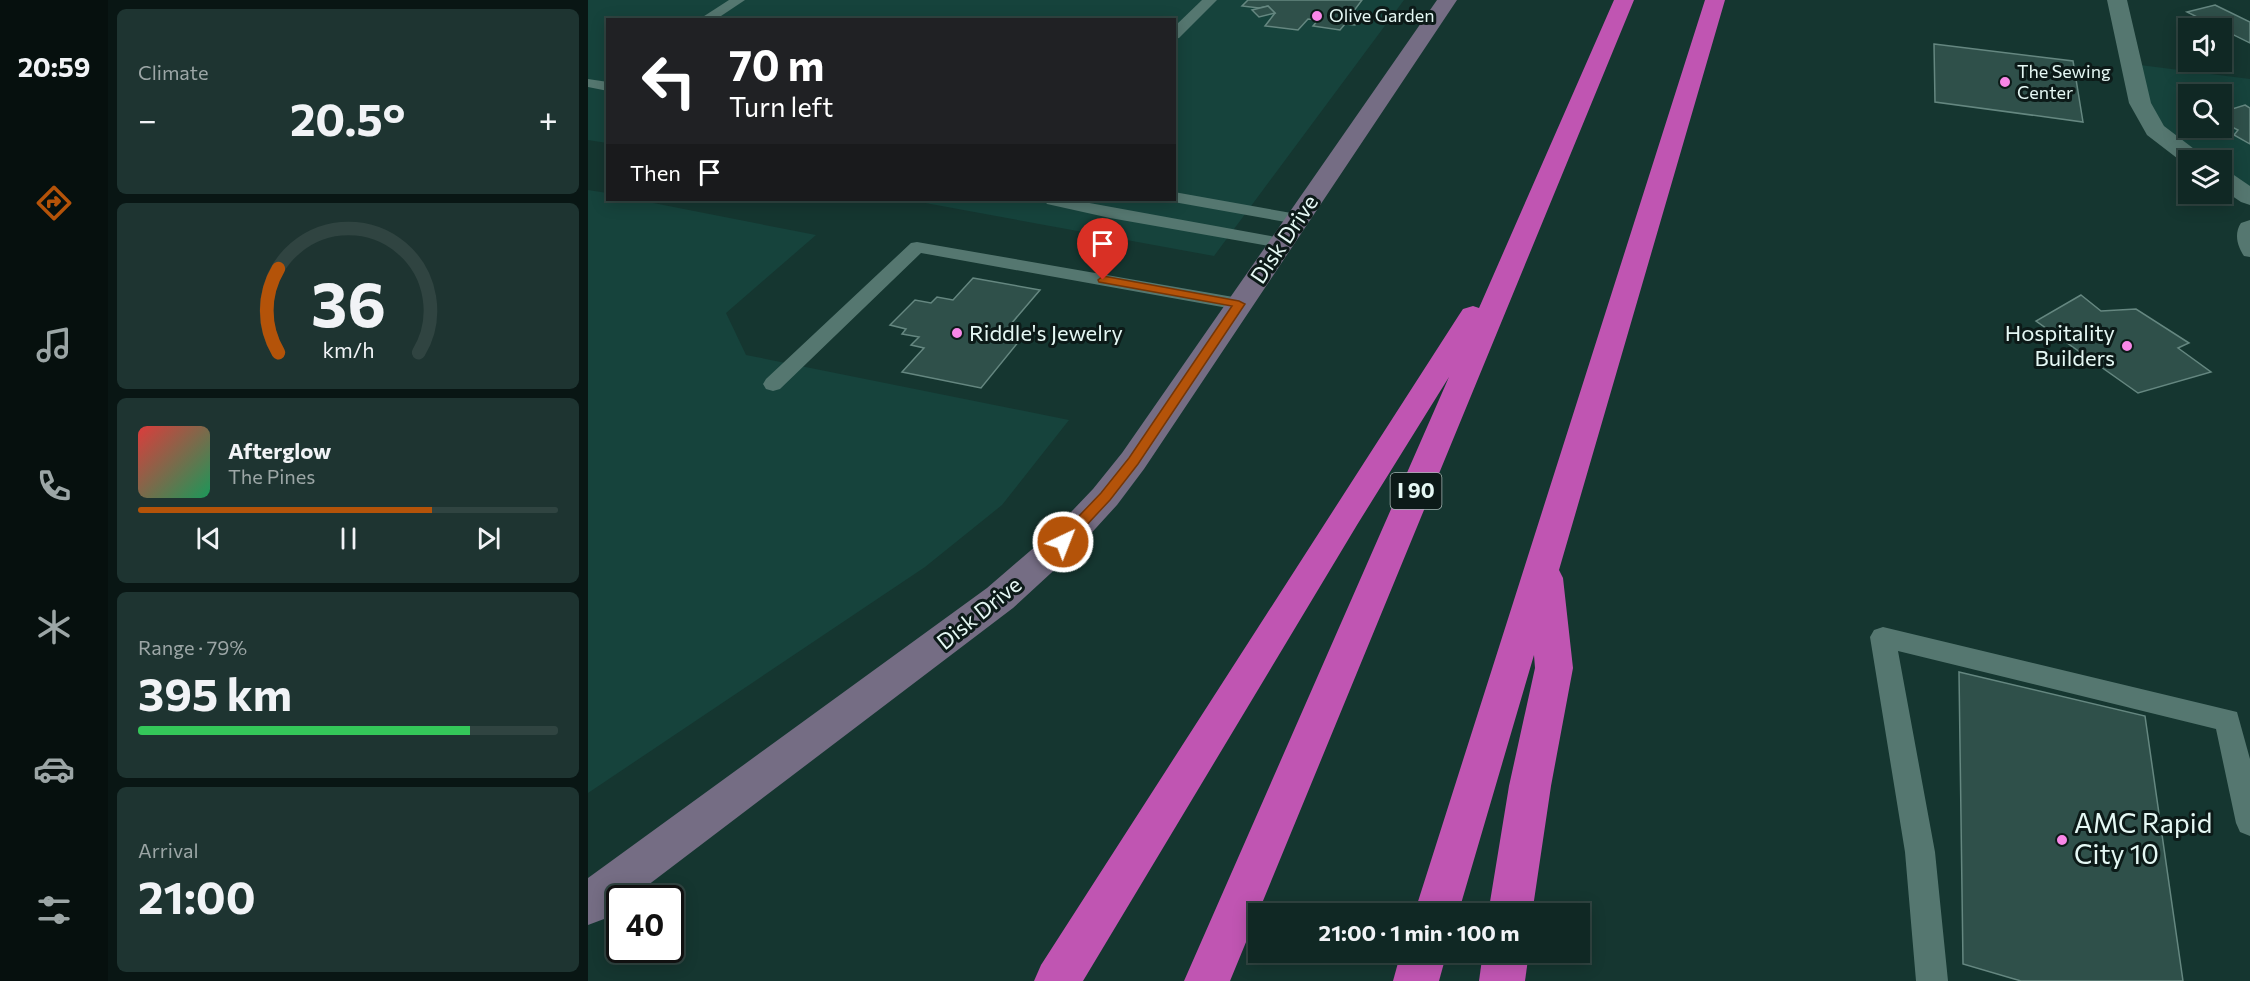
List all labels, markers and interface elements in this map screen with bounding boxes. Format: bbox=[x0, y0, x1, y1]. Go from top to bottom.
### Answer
place label: Olive Garden bbox=[1329, 4, 1434, 26]
marker: Olive Garden bbox=[1310, 9, 1324, 23]
map controls bbox=[2178, 18, 2232, 204]
button: sound bbox=[2178, 18, 2232, 72]
text: 70 m bbox=[729, 38, 824, 90]
icon: left bbox=[630, 42, 708, 120]
text: 20:59 bbox=[18, 50, 90, 83]
text: Climate bbox=[138, 60, 208, 84]
place label: The Sewing Center bbox=[2017, 60, 2111, 103]
marker: The Sewing Center bbox=[1998, 75, 2012, 89]
button: search bbox=[2178, 84, 2232, 138]
text: 20.5° bbox=[290, 90, 405, 145]
text: Turn left bbox=[729, 90, 833, 123]
text: − bbox=[138, 98, 157, 139]
text: + bbox=[539, 98, 558, 139]
button: layers bbox=[2178, 150, 2232, 204]
icon: arrive bbox=[693, 156, 726, 189]
text: Then bbox=[630, 159, 681, 186]
icon: directions bbox=[33, 182, 75, 224]
street label: Disk Drive bbox=[1244, 189, 1323, 288]
pin bbox=[1077, 218, 1128, 280]
icon: arrive bbox=[1086, 227, 1119, 260]
text: 36 bbox=[311, 264, 385, 340]
place label: Riddle's Jewelry bbox=[969, 319, 1123, 346]
place label: Hospitality Builders bbox=[2005, 319, 2115, 371]
icon: music bbox=[33, 324, 75, 366]
marker: Riddle's Jewelry bbox=[950, 326, 964, 340]
text: km/h bbox=[322, 337, 374, 363]
marker: Hospitality Builders bbox=[2120, 339, 2134, 353]
text: Afterglow bbox=[228, 437, 331, 464]
text: The Pines bbox=[228, 464, 315, 488]
icon: phone bbox=[33, 465, 75, 507]
road number: I 90 bbox=[1390, 473, 1442, 509]
position arrow bbox=[1031, 510, 1095, 574]
icon: previous bbox=[192, 522, 225, 555]
icon: pause bbox=[332, 522, 365, 555]
icon: next bbox=[472, 522, 505, 555]
street label: Disk Drive bbox=[931, 570, 1026, 655]
icon: climate bbox=[33, 606, 75, 648]
text: Range · 79% bbox=[138, 635, 247, 659]
text: 395 km bbox=[138, 665, 292, 720]
icon: car bbox=[33, 748, 75, 790]
place label: AMC Rapid City 10 bbox=[2074, 806, 2212, 870]
marker: AMC Rapid City 10 bbox=[2055, 833, 2069, 847]
text: Arrival bbox=[138, 838, 199, 862]
text: 21:00 bbox=[138, 868, 256, 923]
speed limit sign: 40 bbox=[606, 885, 684, 963]
icon: filters bbox=[33, 889, 75, 931]
text: 21:00 · 1 min · 100 m bbox=[1319, 919, 1519, 946]

